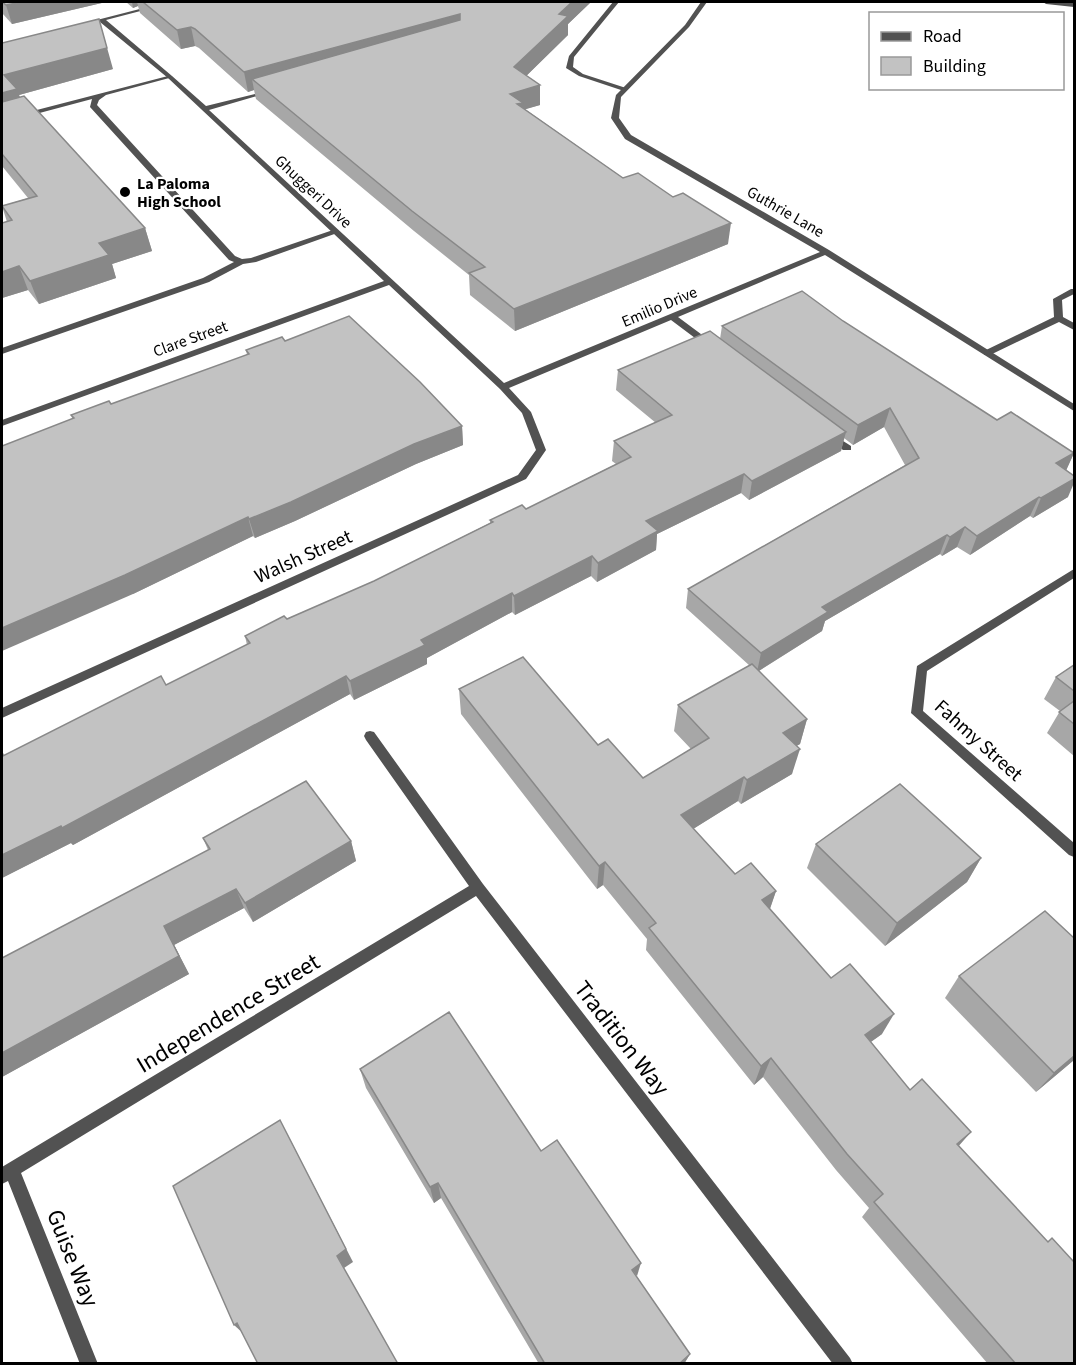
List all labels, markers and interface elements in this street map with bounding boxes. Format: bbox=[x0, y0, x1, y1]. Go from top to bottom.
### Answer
legend bbox=[869, 12, 1064, 90]
text: Road bbox=[923, 24, 962, 49]
text: Building bbox=[923, 54, 986, 79]
street label: Ghuggeri Drive bbox=[270, 150, 357, 233]
place label: La Paloma High School bbox=[137, 173, 221, 213]
street label: Guthrie Lane bbox=[743, 181, 828, 243]
marker: La Paloma High School bbox=[118, 185, 132, 199]
street label: Emilio Drive bbox=[618, 281, 701, 333]
street label: Clare Street bbox=[150, 315, 231, 363]
street label: Walsh Street bbox=[250, 523, 357, 591]
street label: Fahmy Street bbox=[928, 693, 1029, 788]
street label: Independence Street bbox=[130, 945, 327, 1082]
street label: Tradition Way bbox=[565, 973, 678, 1103]
street label: Guise Way bbox=[37, 1204, 108, 1312]

